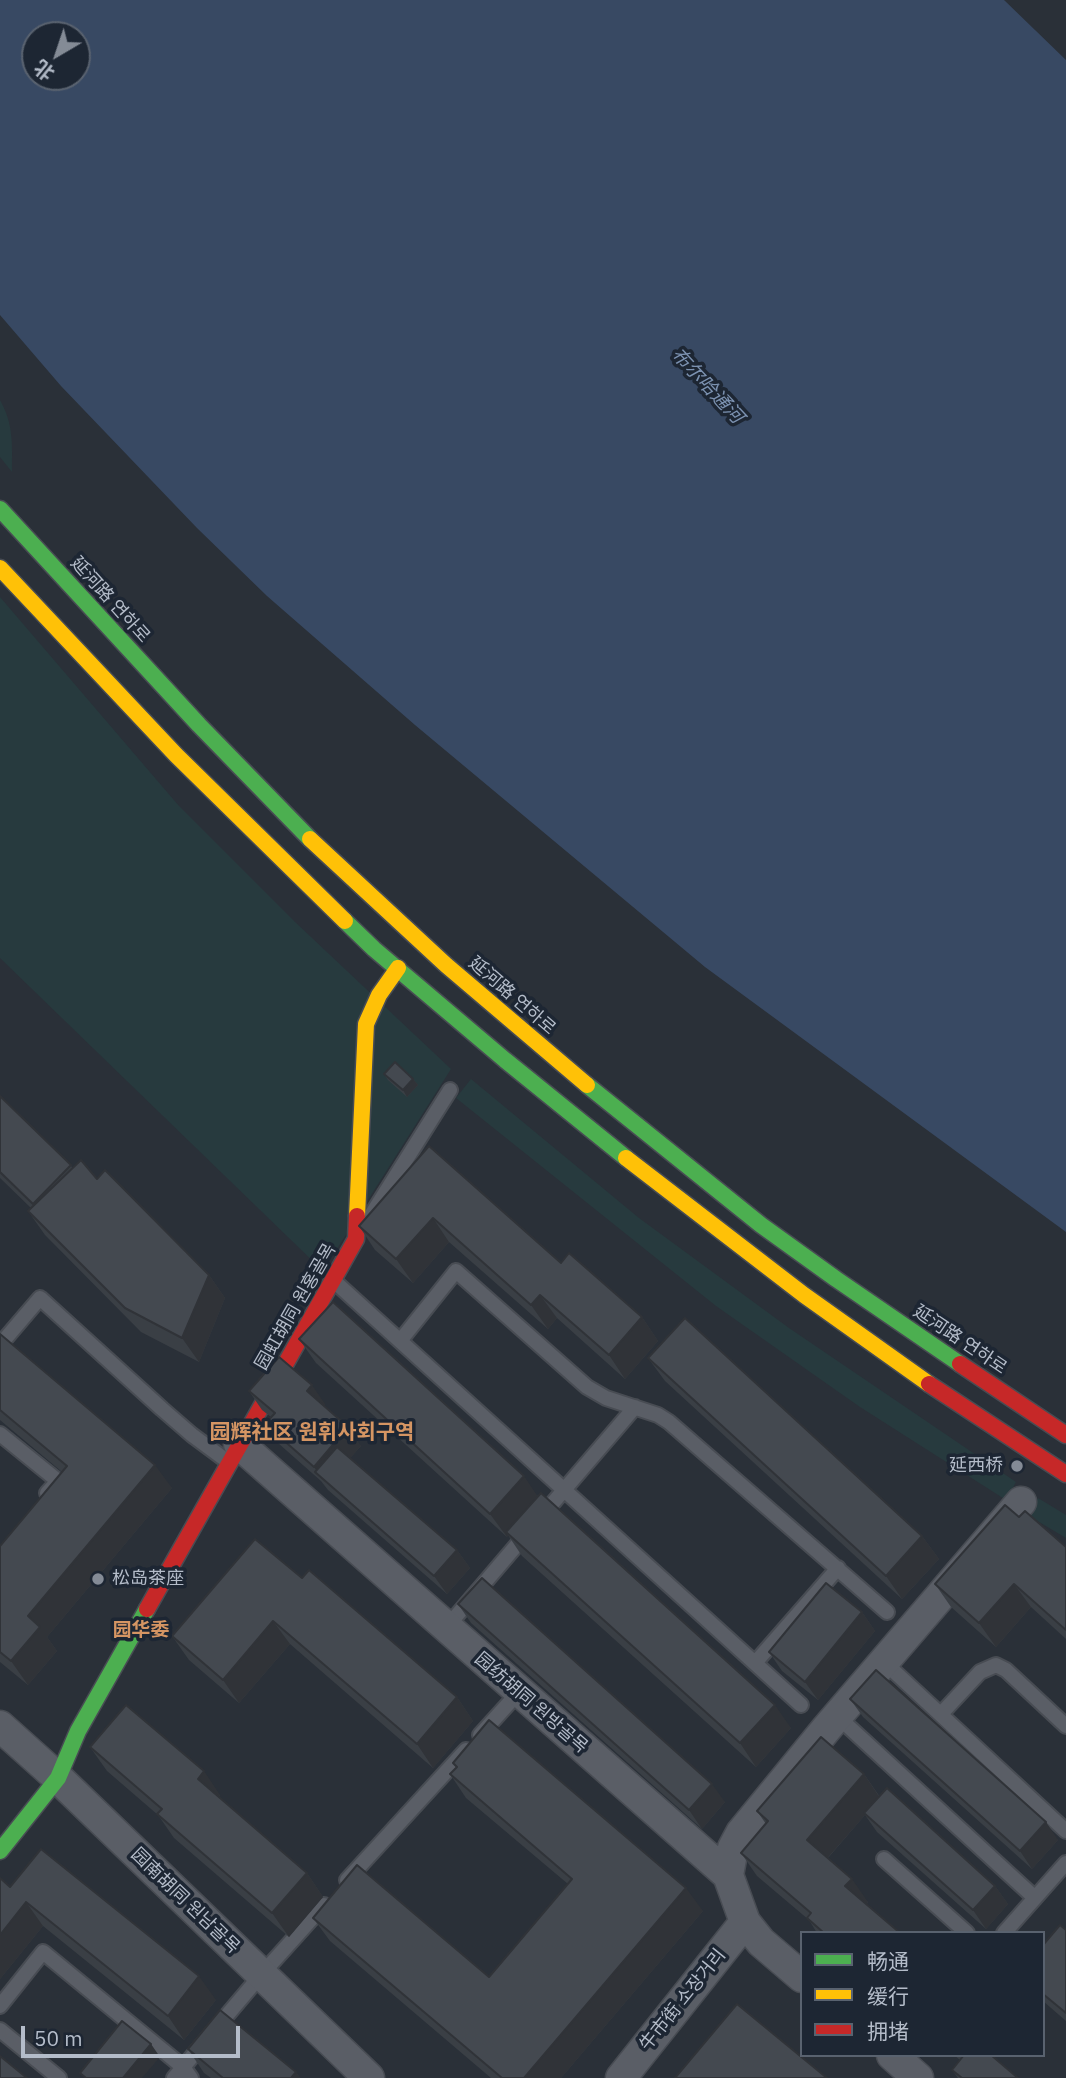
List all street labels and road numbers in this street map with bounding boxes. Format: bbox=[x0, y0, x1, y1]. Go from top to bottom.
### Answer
street label: 延河路 연하로 bbox=[66, 553, 154, 647]
street label: 延河路 연하로 bbox=[464, 952, 560, 1040]
street label: 园虹胡同 원홍골목 bbox=[251, 1240, 341, 1374]
street label: 延河路 연하로 bbox=[909, 1301, 1011, 1379]
street label: 园纺胡同 원방골목 bbox=[470, 1648, 592, 1758]
street label: 园南胡同 원남골목 bbox=[126, 1844, 244, 1958]
street label: 牛市街 소장거리 bbox=[635, 1945, 731, 2055]

